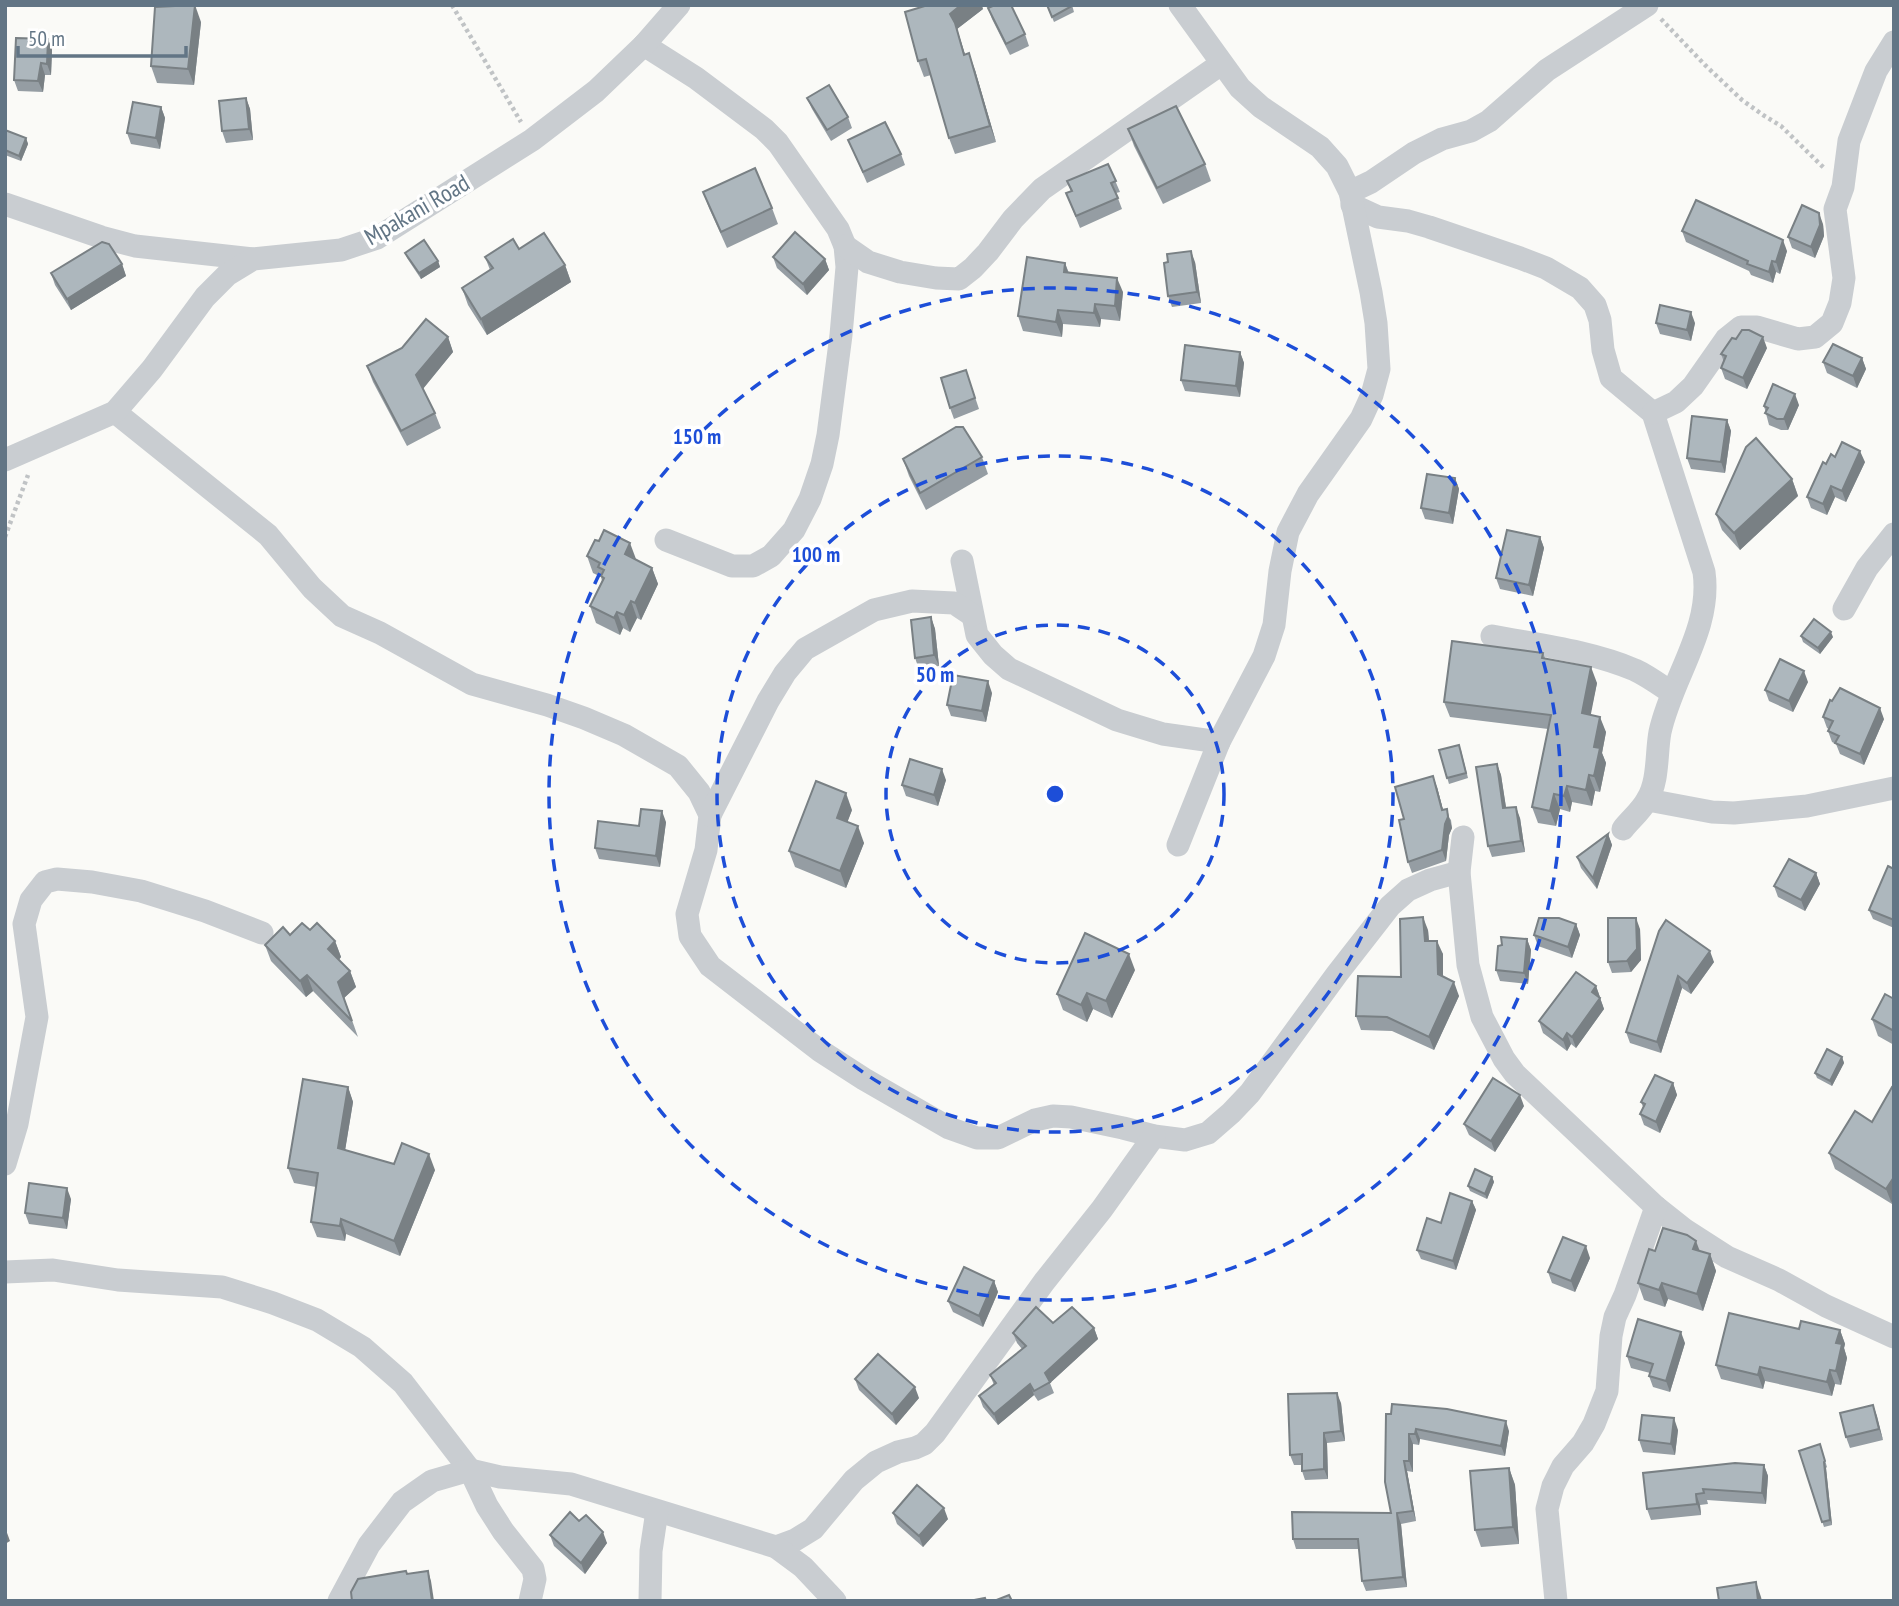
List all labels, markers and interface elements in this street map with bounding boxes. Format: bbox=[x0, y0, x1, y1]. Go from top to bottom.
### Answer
scale bar bbox=[18, 14, 186, 58]
text: 50 m bbox=[28, 25, 65, 52]
street label: Mpakani Road bbox=[359, 167, 475, 252]
text: 150 m bbox=[673, 423, 721, 450]
text: 100 m bbox=[792, 541, 840, 568]
text: 50 m bbox=[916, 661, 954, 688]
centre of rings bbox=[1043, 782, 1067, 806]

